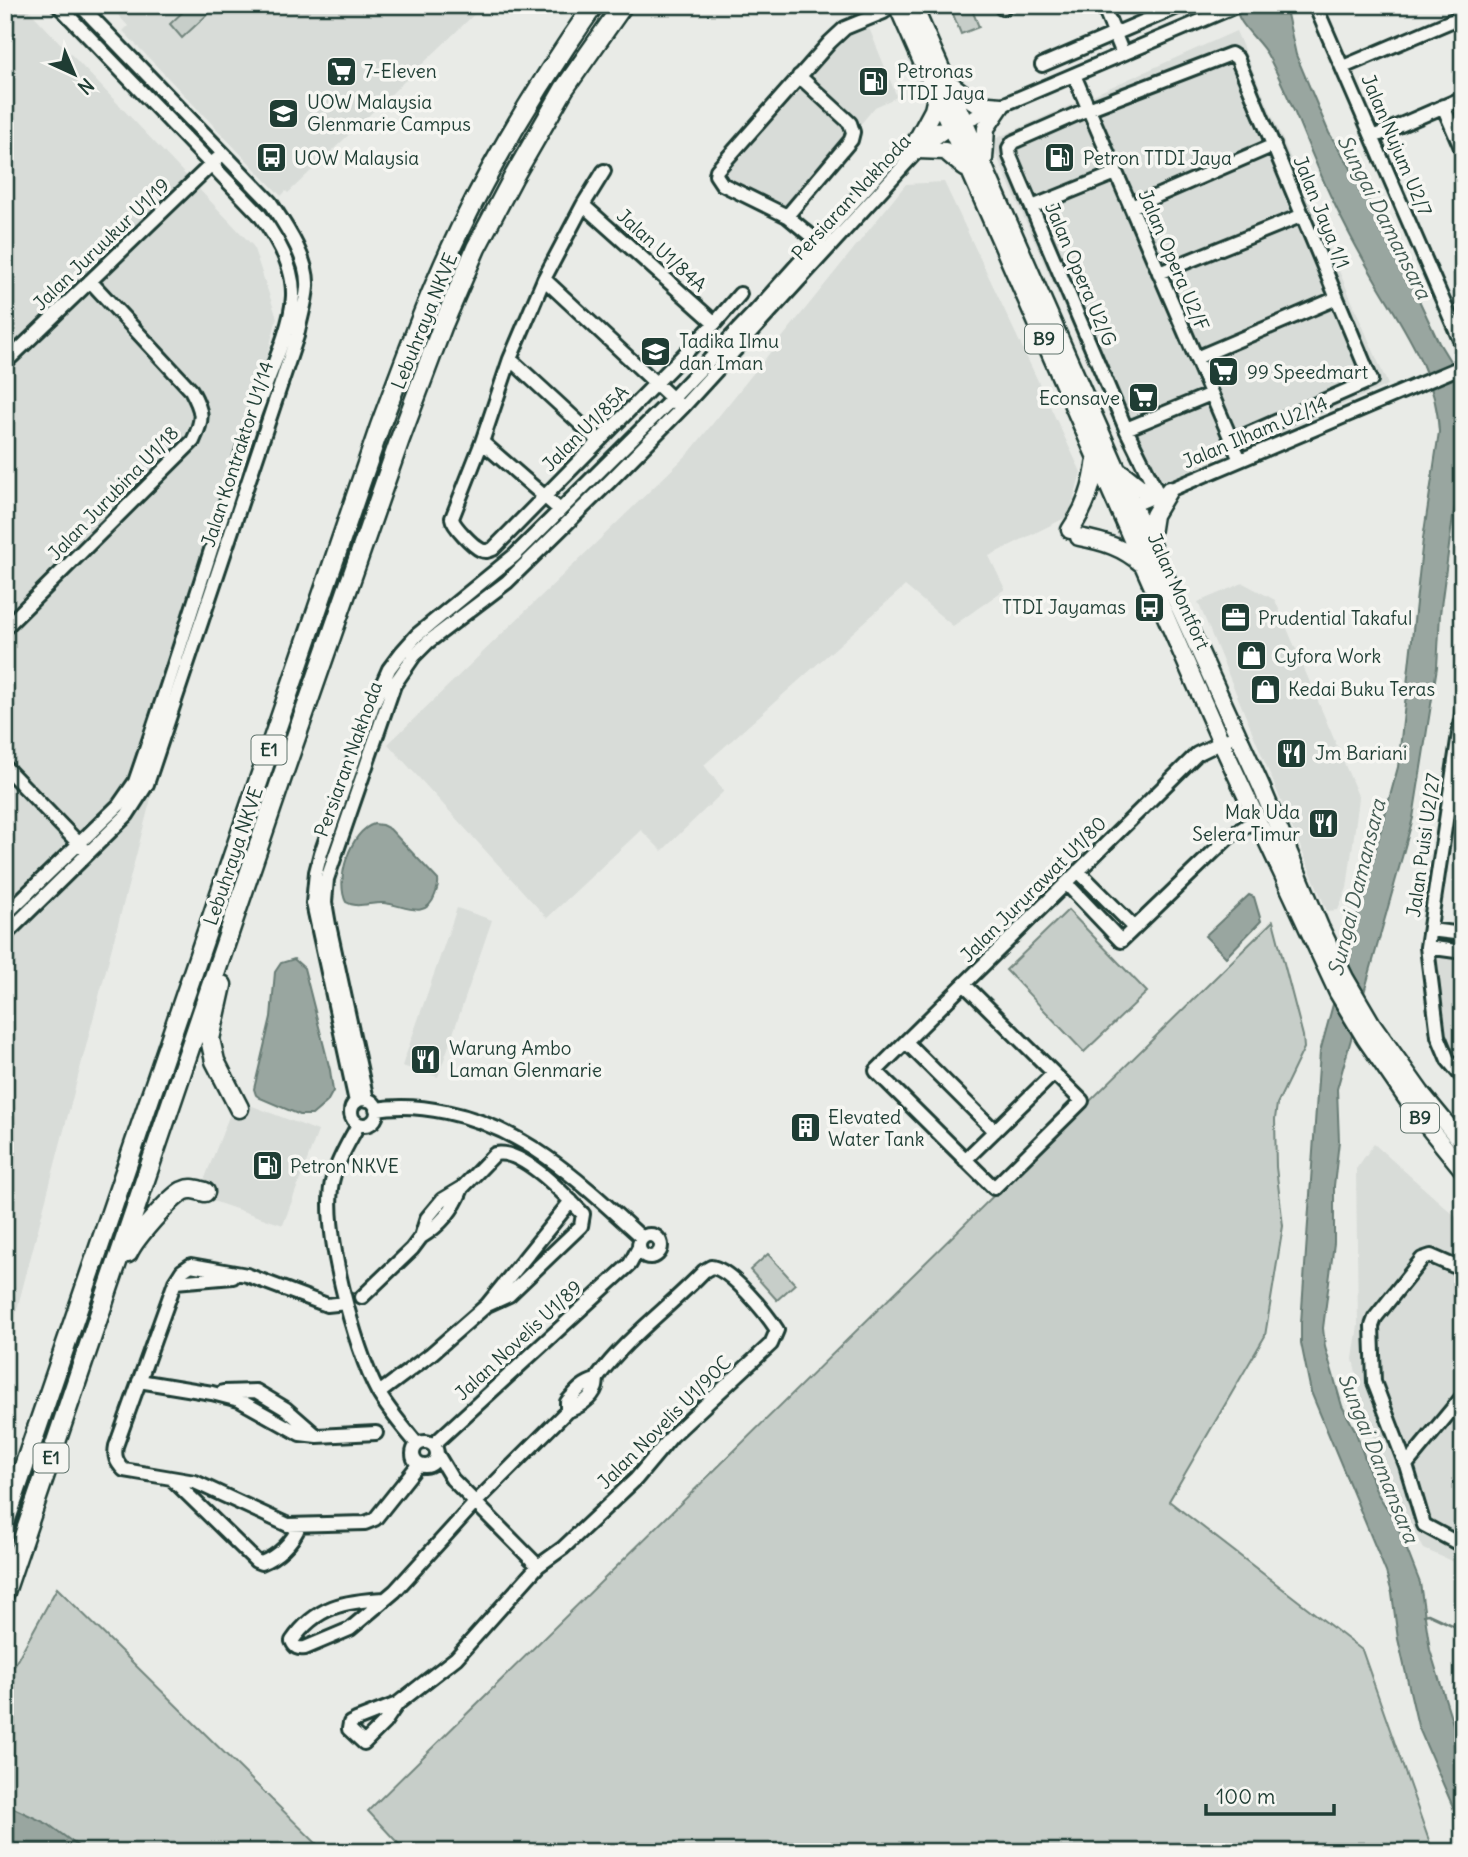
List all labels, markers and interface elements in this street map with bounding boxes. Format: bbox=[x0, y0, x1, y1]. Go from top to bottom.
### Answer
north arrow bbox=[38, 38, 108, 108]
supermarket icon: 7-Eleven bbox=[324, 54, 358, 88]
place label: 7-Eleven bbox=[364, 59, 437, 83]
place label: Petronas TTDI Jaya bbox=[897, 59, 985, 105]
fuel station icon: Petronas TTDI Jaya bbox=[857, 65, 891, 99]
street label: Jalan Nujum U2/7 bbox=[1356, 71, 1438, 219]
text: N bbox=[73, 73, 99, 99]
place label: UOW Malaysia Glenmarie Campus bbox=[307, 90, 471, 136]
school or university icon: UOW Malaysia Glenmarie Campus bbox=[267, 96, 301, 130]
street label: Persiaran Nakhoda bbox=[786, 129, 916, 265]
water label: Sungai Damansara bbox=[1331, 130, 1438, 304]
bus stop icon: UOW Malaysia bbox=[254, 141, 288, 175]
fuel station icon: Petron TTDI Jaya bbox=[1043, 141, 1077, 175]
place label: UOW Malaysia bbox=[294, 146, 419, 170]
place label: Petron TTDI Jaya bbox=[1083, 146, 1232, 170]
street label: Jalan Jaya 1/1 bbox=[1288, 152, 1356, 272]
street label: Jalan Juruukur U1/19 bbox=[28, 173, 174, 315]
street label: Jalan Opera U2/F bbox=[1133, 186, 1215, 334]
street label: Jalan Opera U2/G bbox=[1040, 199, 1122, 349]
street label: Jalan U1/84A bbox=[612, 203, 712, 297]
street label: Lebuhraya NKVE bbox=[386, 249, 462, 393]
road number: B9 bbox=[1025, 324, 1063, 354]
place label: Tadika Ilmu dan Iman bbox=[679, 329, 779, 375]
school or university icon: Tadika Ilmu dan Iman bbox=[639, 335, 673, 369]
supermarket icon: 99 Speedmart bbox=[1207, 355, 1241, 389]
street label: Jalan Kontraktor U1/14 bbox=[196, 358, 278, 550]
place label: 99 Speedmart bbox=[1247, 360, 1368, 384]
street label: Jalan U1/85A bbox=[537, 380, 633, 476]
supermarket icon: Econsave bbox=[1126, 381, 1160, 415]
place label: Econsave bbox=[1039, 386, 1120, 410]
street label: Jalan Ilham U2/14 bbox=[1179, 391, 1331, 473]
street label: Jalan Jurubina U1/18 bbox=[43, 421, 183, 565]
street label: Jalan Montfort bbox=[1143, 529, 1215, 653]
bus stop icon: TTDI Jayamas bbox=[1132, 590, 1166, 624]
place label: TTDI Jayamas bbox=[1002, 595, 1126, 619]
office icon: Prudential Takaful bbox=[1218, 601, 1252, 635]
place label: Prudential Takaful bbox=[1258, 606, 1412, 630]
shop icon: Cyfora Work bbox=[1234, 639, 1268, 673]
place label: Cyfora Work bbox=[1274, 644, 1382, 668]
shop icon: Kedai Buku Teras bbox=[1248, 672, 1282, 706]
place label: Kedai Buku Teras bbox=[1288, 677, 1435, 701]
street label: Persiaran Nakhoda bbox=[309, 678, 387, 840]
road number: E1 bbox=[252, 736, 286, 764]
restaurant icon: Jm Bariani bbox=[1275, 736, 1309, 770]
place label: Jm Bariani bbox=[1315, 741, 1407, 765]
street label: Jalan Puisi U2/27 bbox=[1401, 771, 1445, 919]
street label: Lebuhraya NKVE bbox=[198, 784, 268, 928]
water label: Sungai Damansara bbox=[1322, 796, 1392, 979]
place label: Mak Uda Selera Timur bbox=[1192, 800, 1300, 846]
restaurant icon: Mak Uda Selera Timur bbox=[1306, 806, 1340, 840]
street label: Jalan Jururawat U1/80 bbox=[955, 811, 1111, 967]
place label: Warung Ambo Laman Glenmarie bbox=[449, 1036, 602, 1082]
restaurant icon: Warung Ambo Laman Glenmarie bbox=[409, 1042, 443, 1076]
road number: B9 bbox=[1401, 1104, 1439, 1133]
place label: Elevated Water Tank bbox=[828, 1105, 925, 1151]
building icon: Elevated Water Tank bbox=[788, 1111, 822, 1145]
fuel station icon: Petron NKVE bbox=[250, 1149, 284, 1183]
place label: Petron NKVE bbox=[290, 1154, 399, 1178]
street label: Jalan Novelis U1/89 bbox=[449, 1275, 587, 1405]
street label: Jalan Novelis U1/90C bbox=[592, 1350, 736, 1494]
water label: Sungai Damansara bbox=[1332, 1369, 1425, 1548]
road number: E1 bbox=[34, 1443, 68, 1472]
scale bar bbox=[1206, 1773, 1333, 1817]
text: 100 m bbox=[1216, 1783, 1275, 1810]

